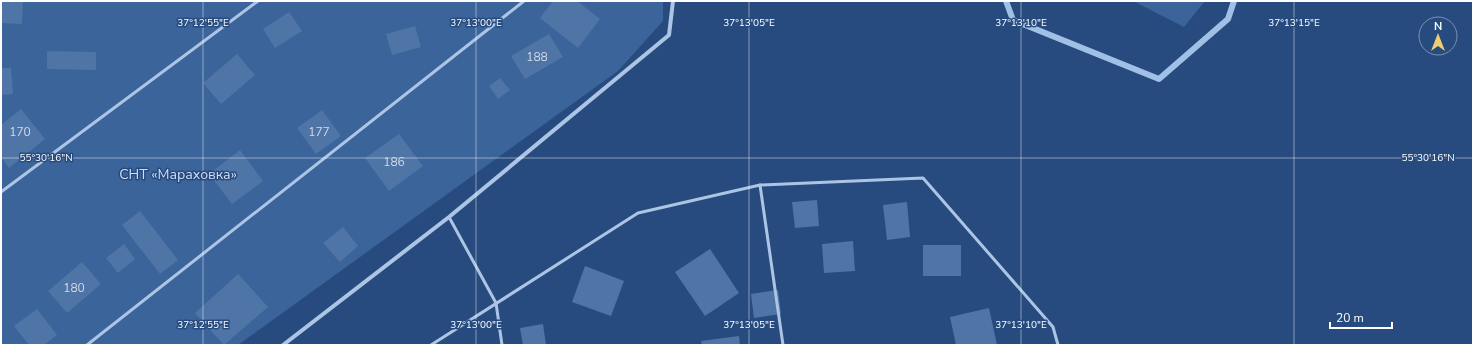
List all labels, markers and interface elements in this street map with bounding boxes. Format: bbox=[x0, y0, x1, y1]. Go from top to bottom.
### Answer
text: 37°12'55"E bbox=[177, 16, 229, 30]
text: 37°13'00"E bbox=[450, 16, 502, 30]
text: 37°13'05"E bbox=[723, 16, 775, 30]
text: 37°13'10"E bbox=[995, 16, 1047, 30]
text: 37°13'15"E bbox=[1268, 16, 1320, 30]
north arrow bbox=[1418, 16, 1458, 56]
text: N bbox=[1434, 19, 1442, 34]
house number: 188 bbox=[526, 49, 548, 65]
house number: 170 bbox=[9, 124, 31, 140]
house number: 177 bbox=[308, 124, 330, 140]
text: 55°30'16"N bbox=[19, 151, 73, 165]
text: 55°30'16"N bbox=[1401, 151, 1455, 165]
house number: 186 bbox=[383, 154, 405, 170]
park label: СНТ «Мараховка» bbox=[119, 165, 237, 184]
house number: 180 bbox=[63, 280, 85, 296]
scale bar bbox=[1330, 304, 1392, 330]
text: 20 m bbox=[1336, 310, 1364, 326]
text: 37°12'55"E bbox=[177, 318, 229, 332]
text: 37°13'00"E bbox=[450, 318, 502, 332]
text: 37°13'05"E bbox=[723, 318, 775, 332]
text: 37°13'10"E bbox=[995, 318, 1047, 332]

